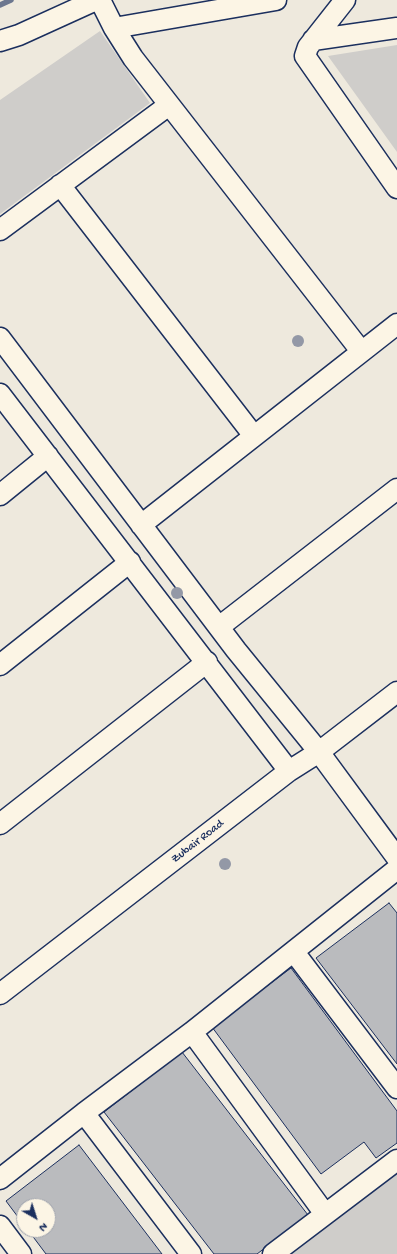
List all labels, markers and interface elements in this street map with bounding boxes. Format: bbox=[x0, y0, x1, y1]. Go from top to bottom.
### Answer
street label: Zubair Road bbox=[169, 817, 227, 867]
north arrow bbox=[16, 1198, 56, 1238]
text: N bbox=[36, 1220, 49, 1233]

